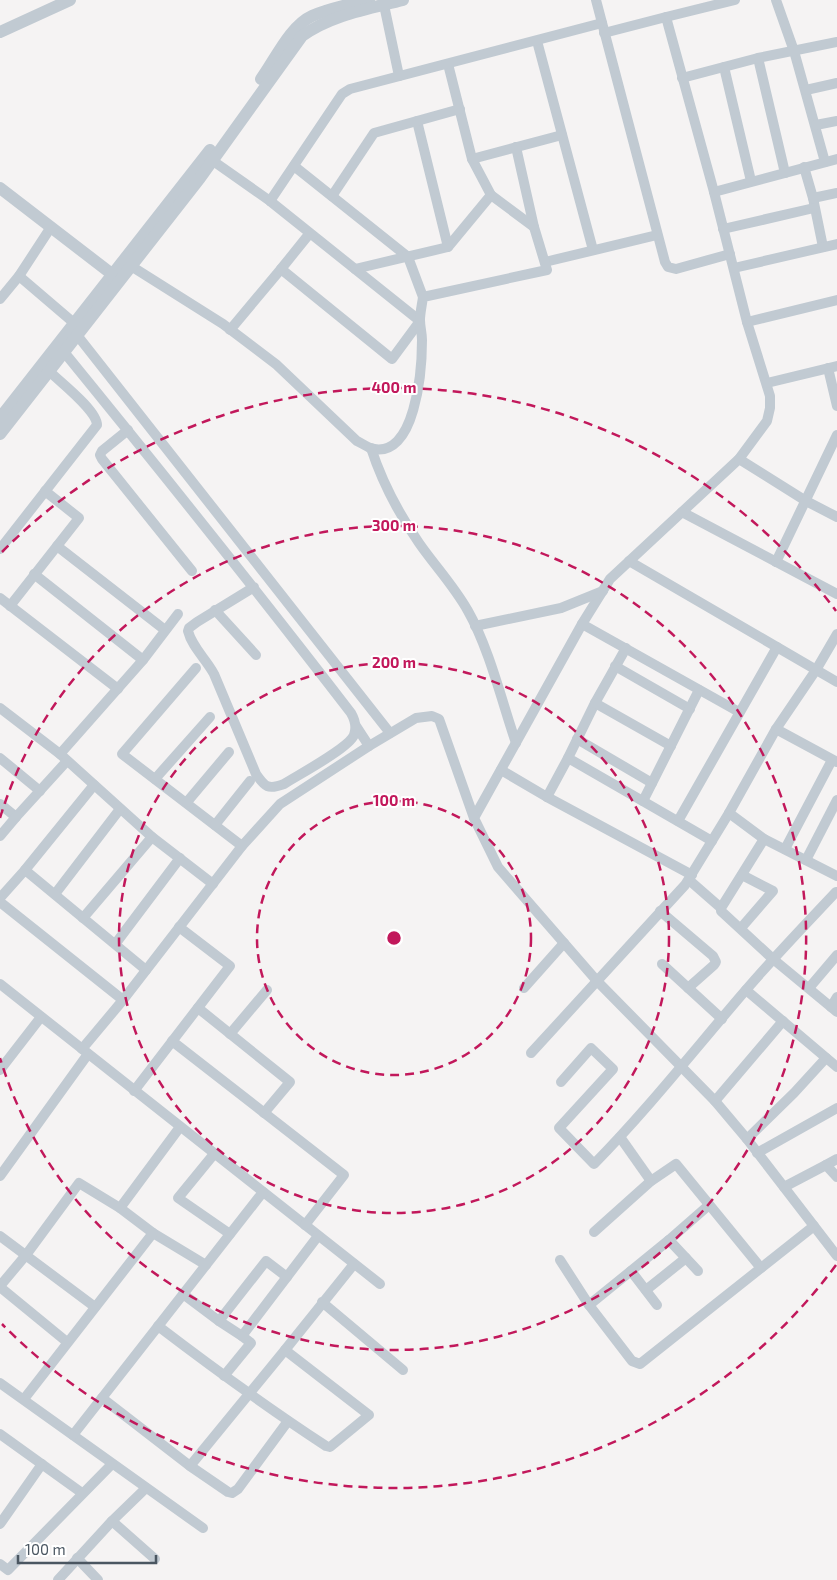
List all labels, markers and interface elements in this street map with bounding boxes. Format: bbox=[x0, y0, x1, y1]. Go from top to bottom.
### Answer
text: 400 m bbox=[372, 378, 416, 396]
text: 300 m bbox=[372, 516, 416, 534]
text: 200 m bbox=[372, 653, 416, 671]
text: 100 m bbox=[373, 791, 415, 809]
centre of rings bbox=[385, 929, 403, 947]
scale bar bbox=[18, 1532, 155, 1564]
text: 100 m bbox=[25, 1540, 66, 1558]

